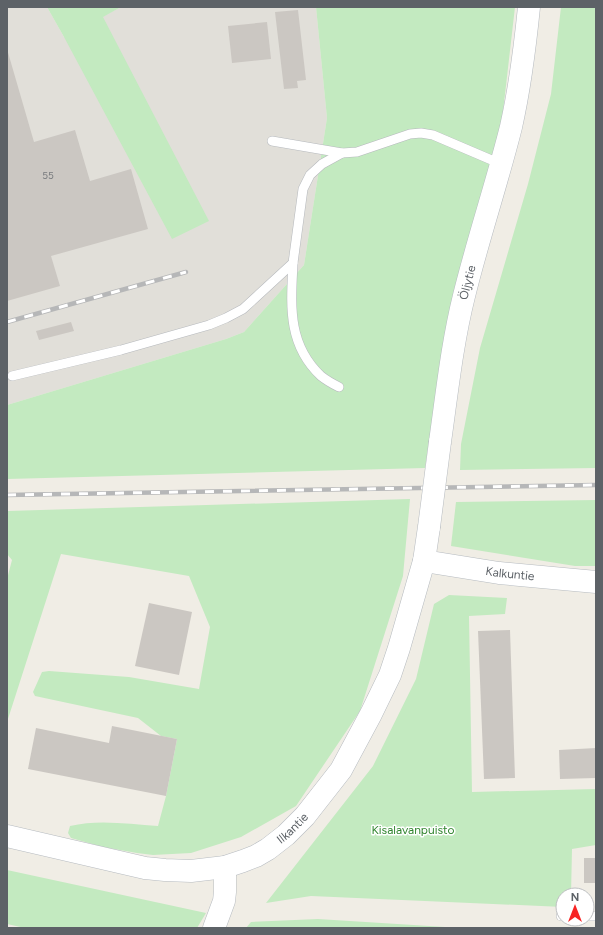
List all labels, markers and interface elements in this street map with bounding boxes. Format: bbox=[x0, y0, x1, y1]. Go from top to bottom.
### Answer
house number: 55 bbox=[42, 169, 54, 182]
street label: Öljytie bbox=[456, 263, 479, 301]
street label: Kalkuntie bbox=[485, 564, 536, 583]
street label: Ilkantie bbox=[274, 810, 311, 847]
park label: Kisalavanpuisto bbox=[371, 823, 455, 837]
north arrow bbox=[555, 887, 595, 927]
text: N bbox=[571, 891, 579, 904]

